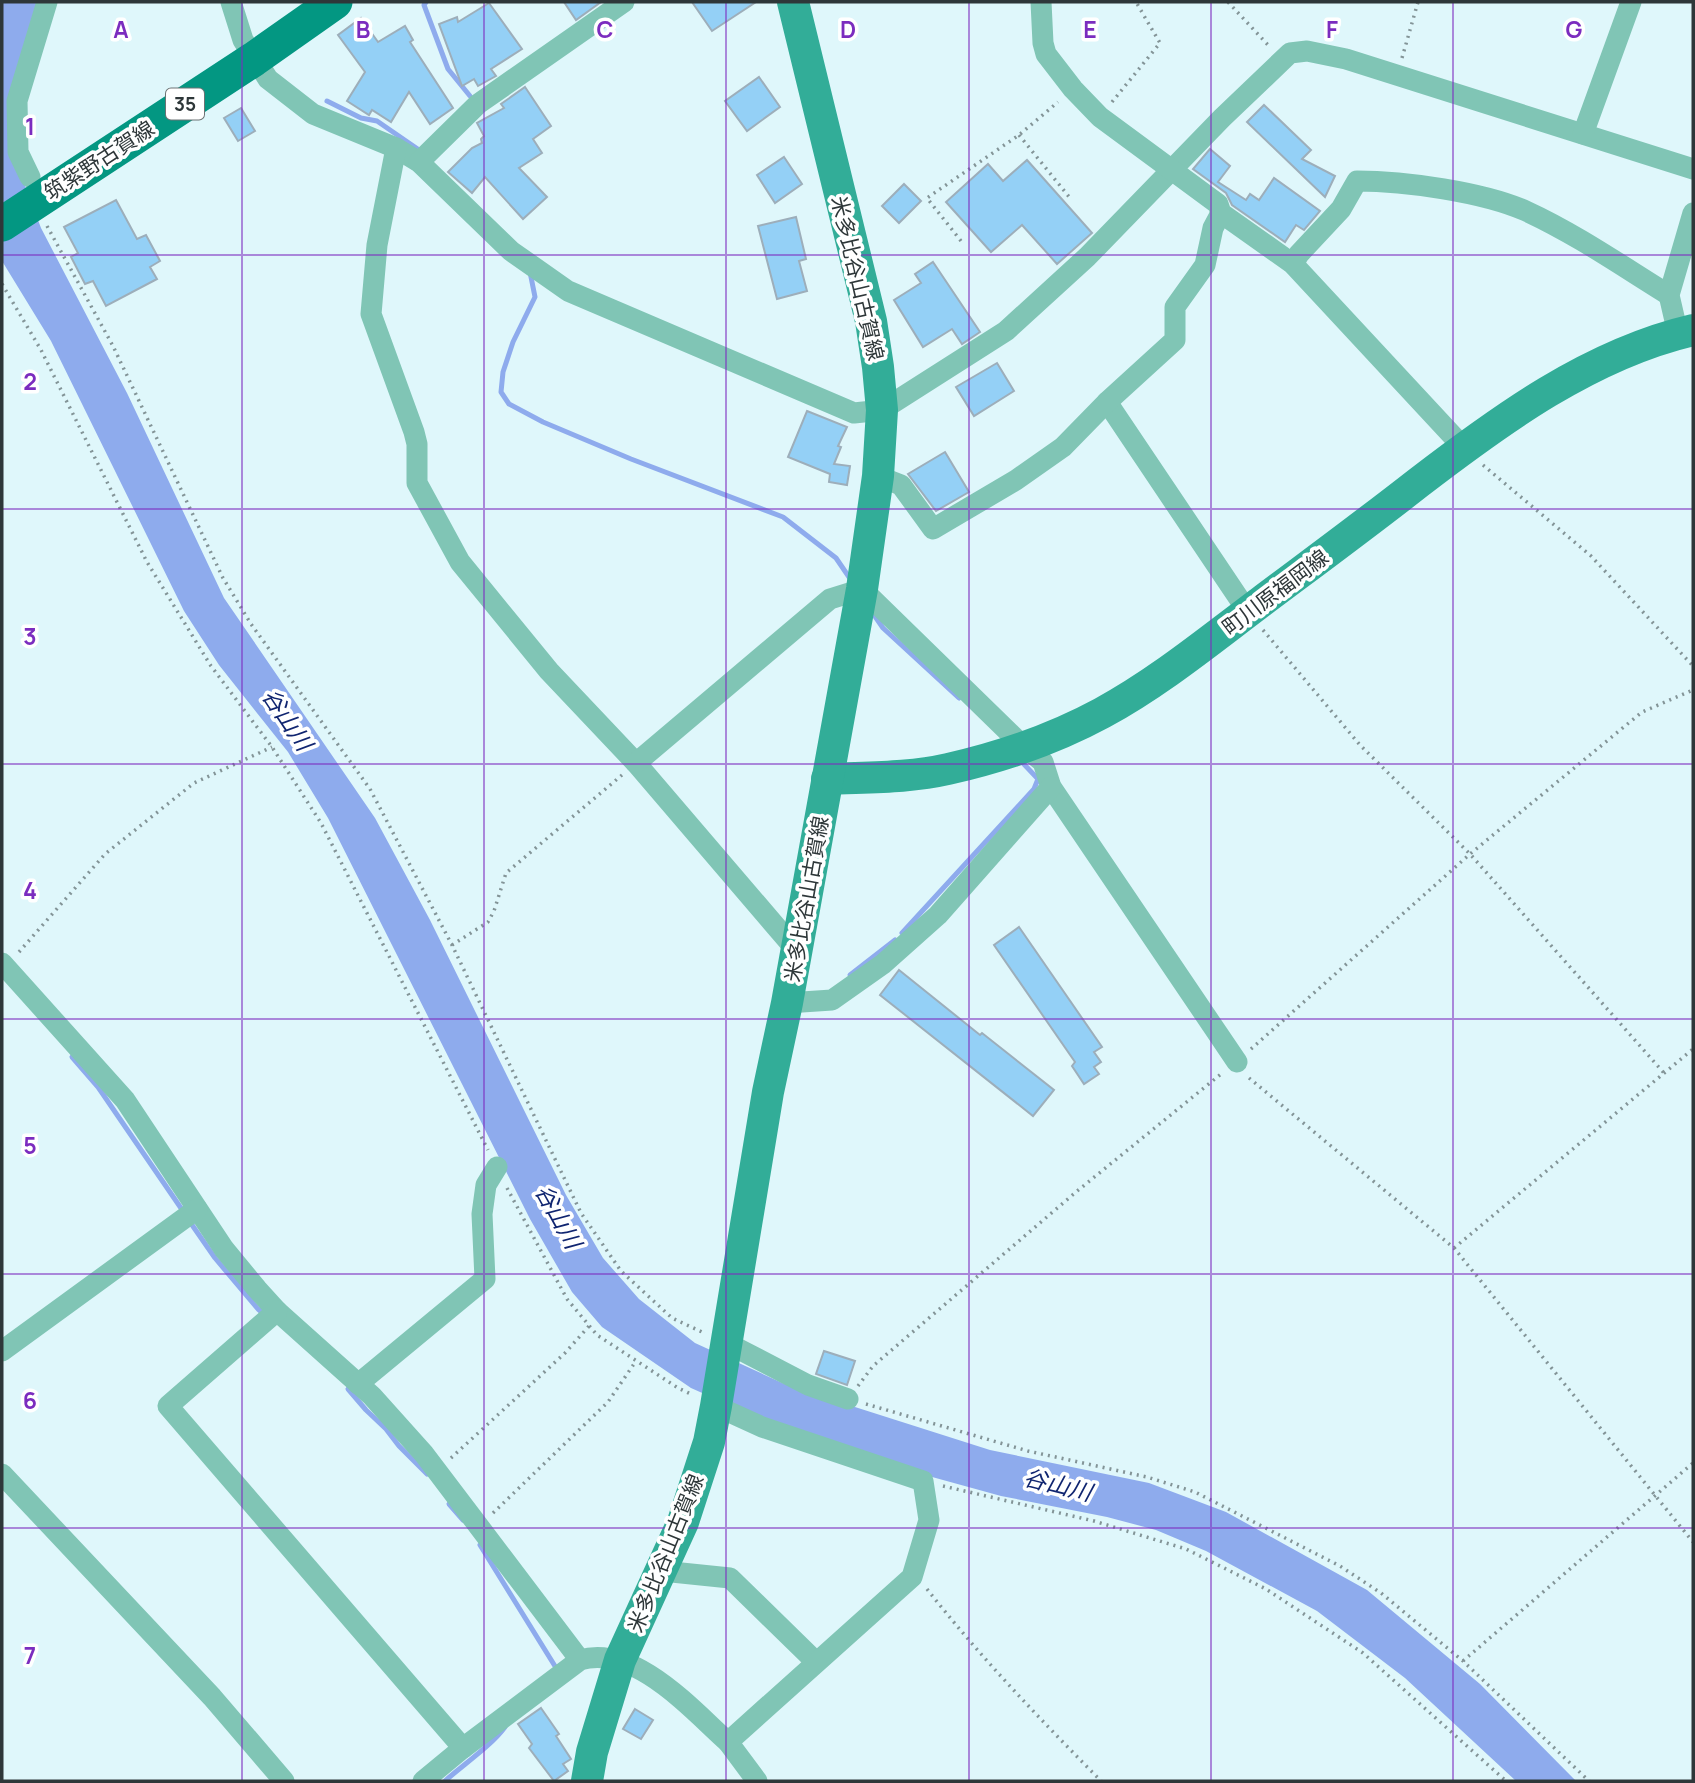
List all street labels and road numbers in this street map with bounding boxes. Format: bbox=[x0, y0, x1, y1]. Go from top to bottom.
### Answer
road number: 35 bbox=[166, 88, 204, 120]
street label: 筑紫野古賀線 bbox=[39, 114, 159, 206]
street label: 米多比谷山古賀線 bbox=[825, 193, 891, 363]
street label: 町川原福岡線 bbox=[1216, 543, 1334, 641]
street label: 米多比谷山古賀線 bbox=[778, 814, 834, 984]
street label: 米多比谷山古賀線 bbox=[621, 1470, 709, 1636]

